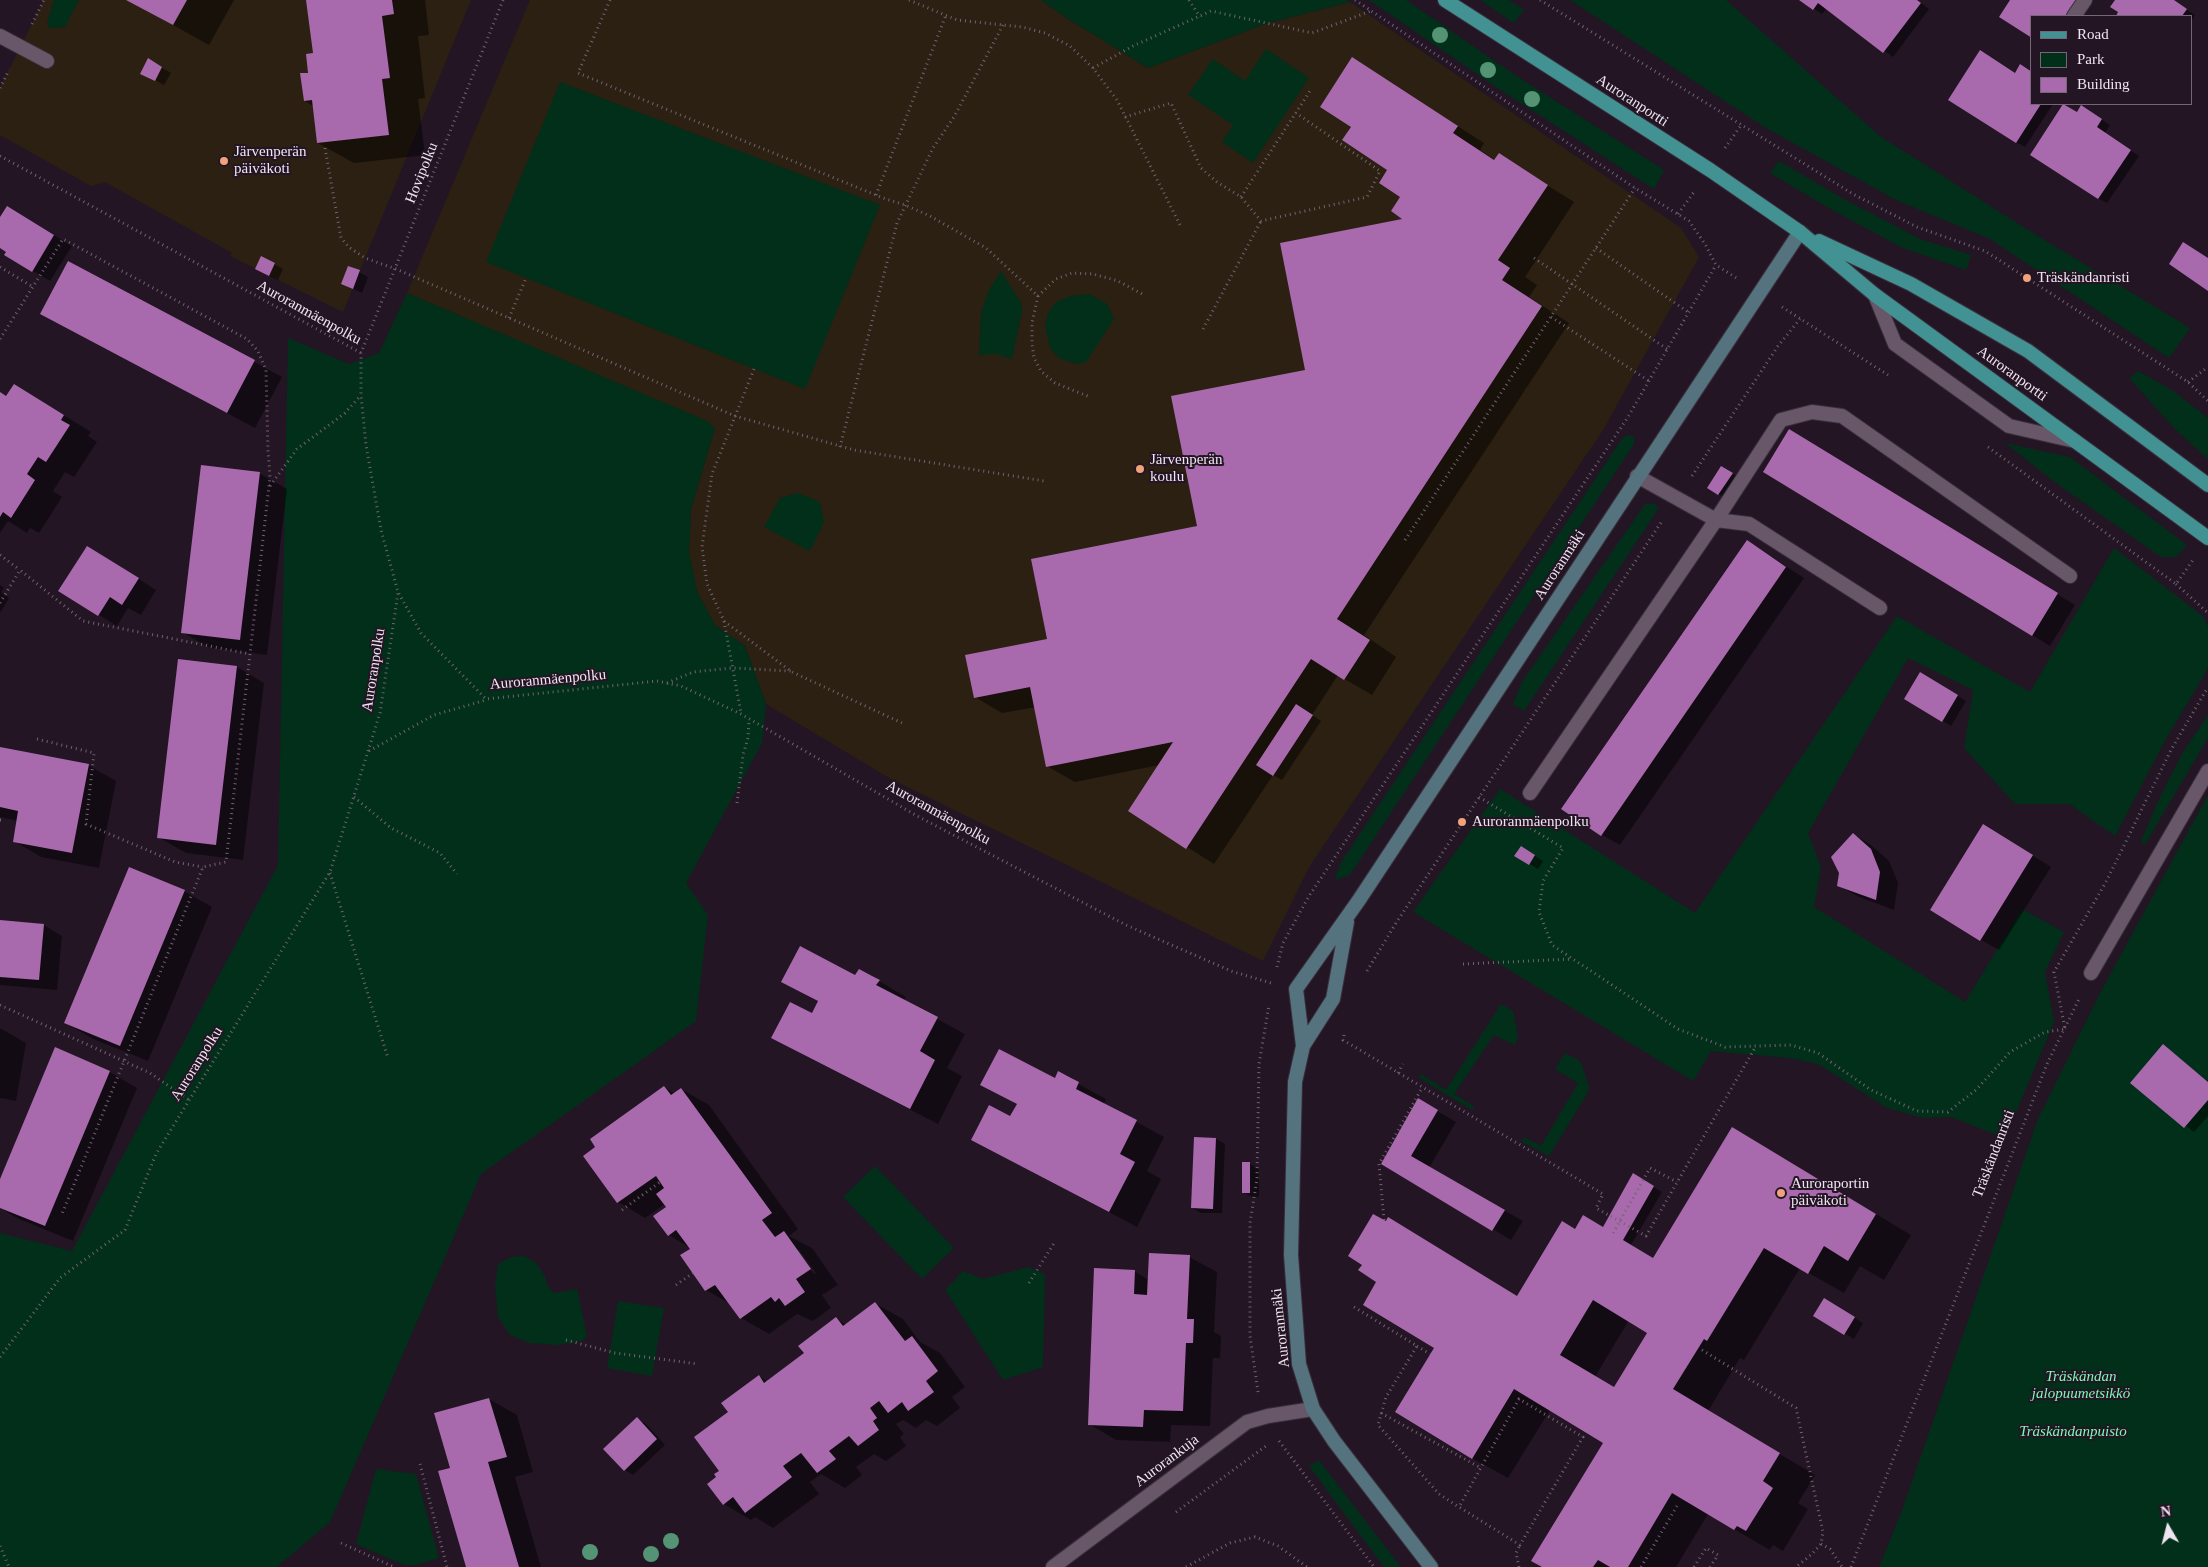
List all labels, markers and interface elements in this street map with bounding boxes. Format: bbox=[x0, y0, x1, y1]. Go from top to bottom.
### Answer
legend bbox=[2030, 15, 2193, 105]
text: Road bbox=[2077, 26, 2109, 42]
text: Park bbox=[2077, 51, 2105, 67]
street label: Auroranportti bbox=[1593, 71, 1671, 131]
text: Building bbox=[2077, 76, 2130, 92]
street label: Hovipolku bbox=[402, 140, 442, 206]
place label: Järvenperän päiväkoti bbox=[234, 143, 306, 178]
marker: Järvenperän päiväkoti bbox=[218, 155, 230, 167]
place label: Träskändanristi bbox=[2037, 269, 2130, 287]
marker: Träskändanristi bbox=[2021, 272, 2033, 284]
street label: Auroranmäenpolku bbox=[254, 277, 364, 349]
street label: Auroranportti bbox=[1973, 342, 2051, 406]
place label: Järvenperän koulu bbox=[1150, 451, 1222, 486]
marker: Järvenperän koulu bbox=[1134, 463, 1146, 475]
street label: Auroranmäki bbox=[1531, 527, 1589, 603]
street label: Auroranpolku bbox=[359, 627, 389, 713]
street label: Auroranmäenpolku bbox=[489, 666, 607, 694]
street label: Auroranmäenpolku bbox=[883, 777, 993, 849]
place label: Auroranmäenpolku bbox=[1472, 813, 1589, 831]
marker: Auroranmäenpolku bbox=[1456, 816, 1468, 828]
street label: Auroranpolku bbox=[167, 1024, 227, 1104]
street label: Träskändanristi bbox=[1969, 1107, 2019, 1201]
place label: Auroraportin päiväkoti bbox=[1791, 1175, 1869, 1210]
marker: Auroraportin päiväkoti bbox=[1775, 1187, 1787, 1199]
street label: Auroranmäki bbox=[1268, 1287, 1294, 1369]
park label: Träskändan jalopuumetsikkö bbox=[2032, 1368, 2130, 1403]
park label: Träskändanpuisto bbox=[2019, 1423, 2127, 1441]
street label: Aurorankuja bbox=[1131, 1431, 1203, 1491]
north arrow bbox=[2143, 1502, 2193, 1552]
text: N bbox=[2160, 1504, 2172, 1520]

